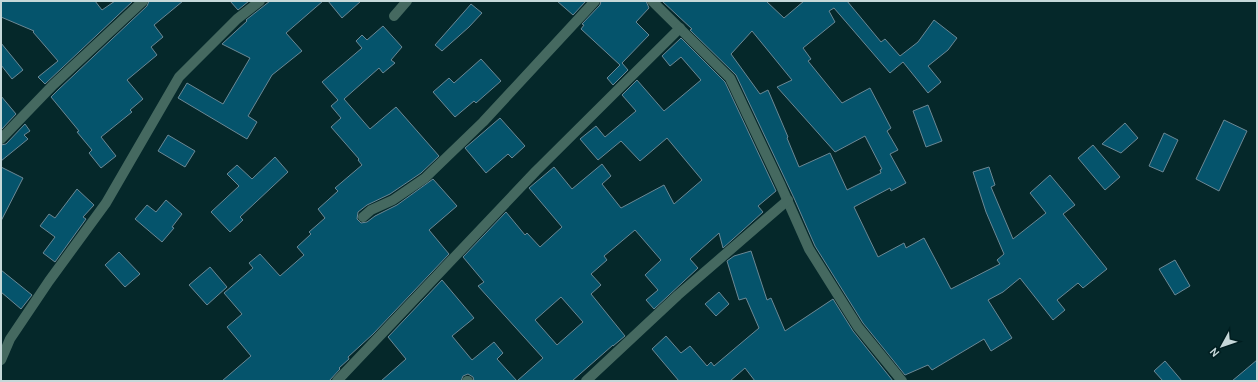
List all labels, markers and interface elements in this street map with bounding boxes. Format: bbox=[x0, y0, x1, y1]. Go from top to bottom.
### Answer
north arrow bbox=[1202, 326, 1242, 366]
text: N bbox=[1206, 345, 1222, 360]

